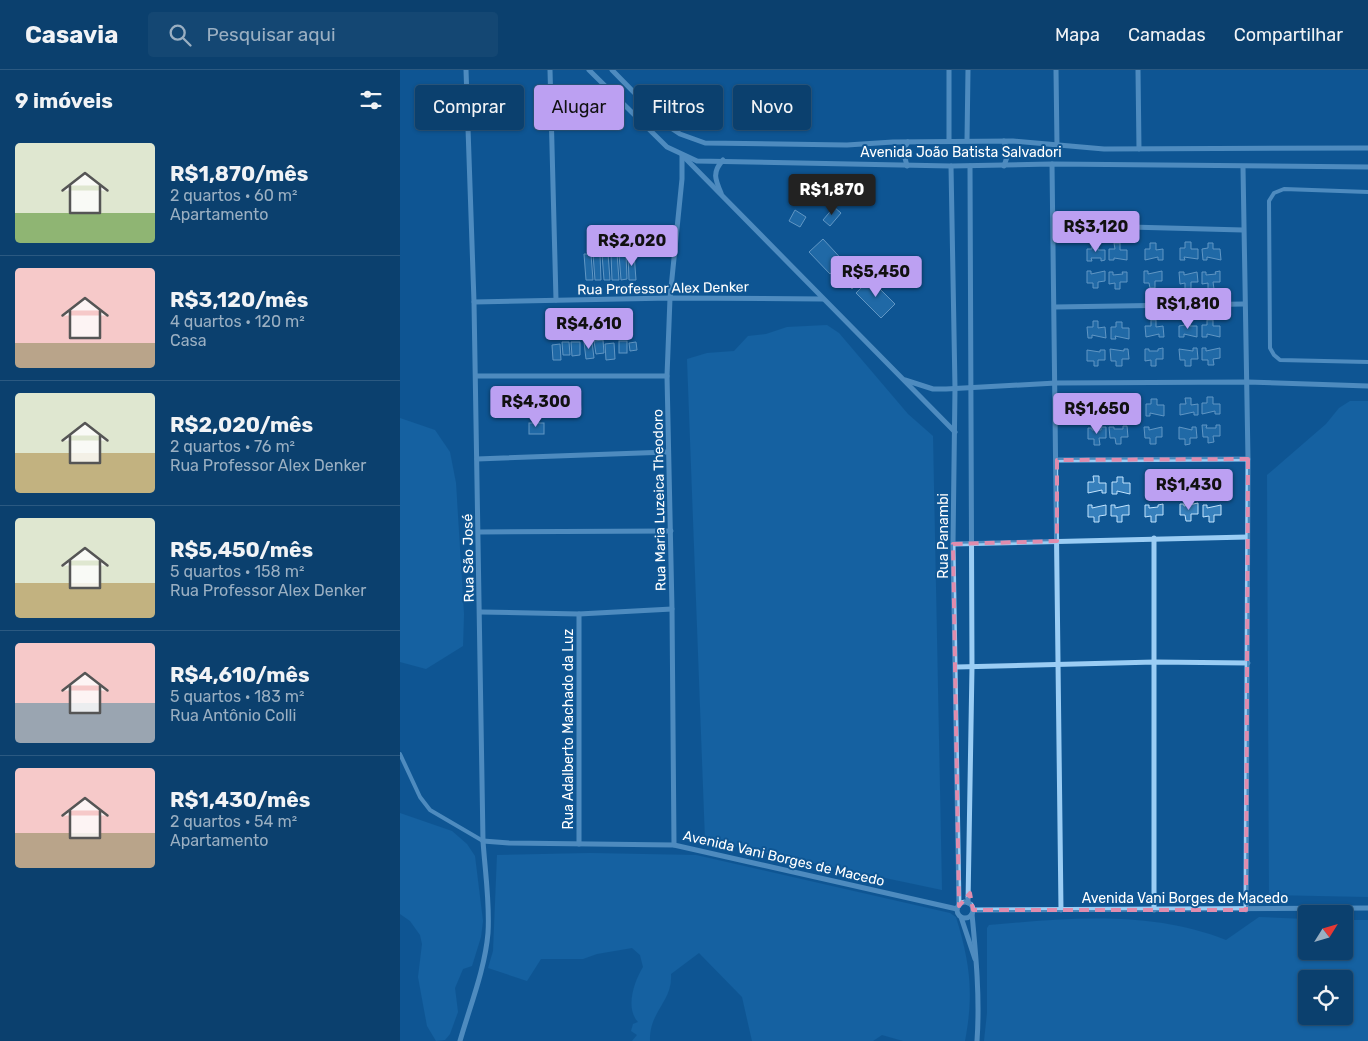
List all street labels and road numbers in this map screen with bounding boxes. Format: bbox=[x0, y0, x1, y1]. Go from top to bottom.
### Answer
street label: Avenida João Batista Salvadori bbox=[860, 144, 1062, 161]
street label: Rua Professor Alex Denker bbox=[577, 278, 750, 298]
street label: Rua Maria Luzeica Theodoro bbox=[649, 409, 670, 591]
street label: Rua Panambi bbox=[935, 493, 952, 579]
street label: Rua São José bbox=[459, 513, 478, 602]
street label: Rua Adalberto Machado da Luz bbox=[560, 629, 577, 829]
street label: Avenida Vani Borges de Macedo bbox=[681, 827, 886, 890]
street label: Avenida Vani Borges de Macedo bbox=[1082, 890, 1288, 907]

